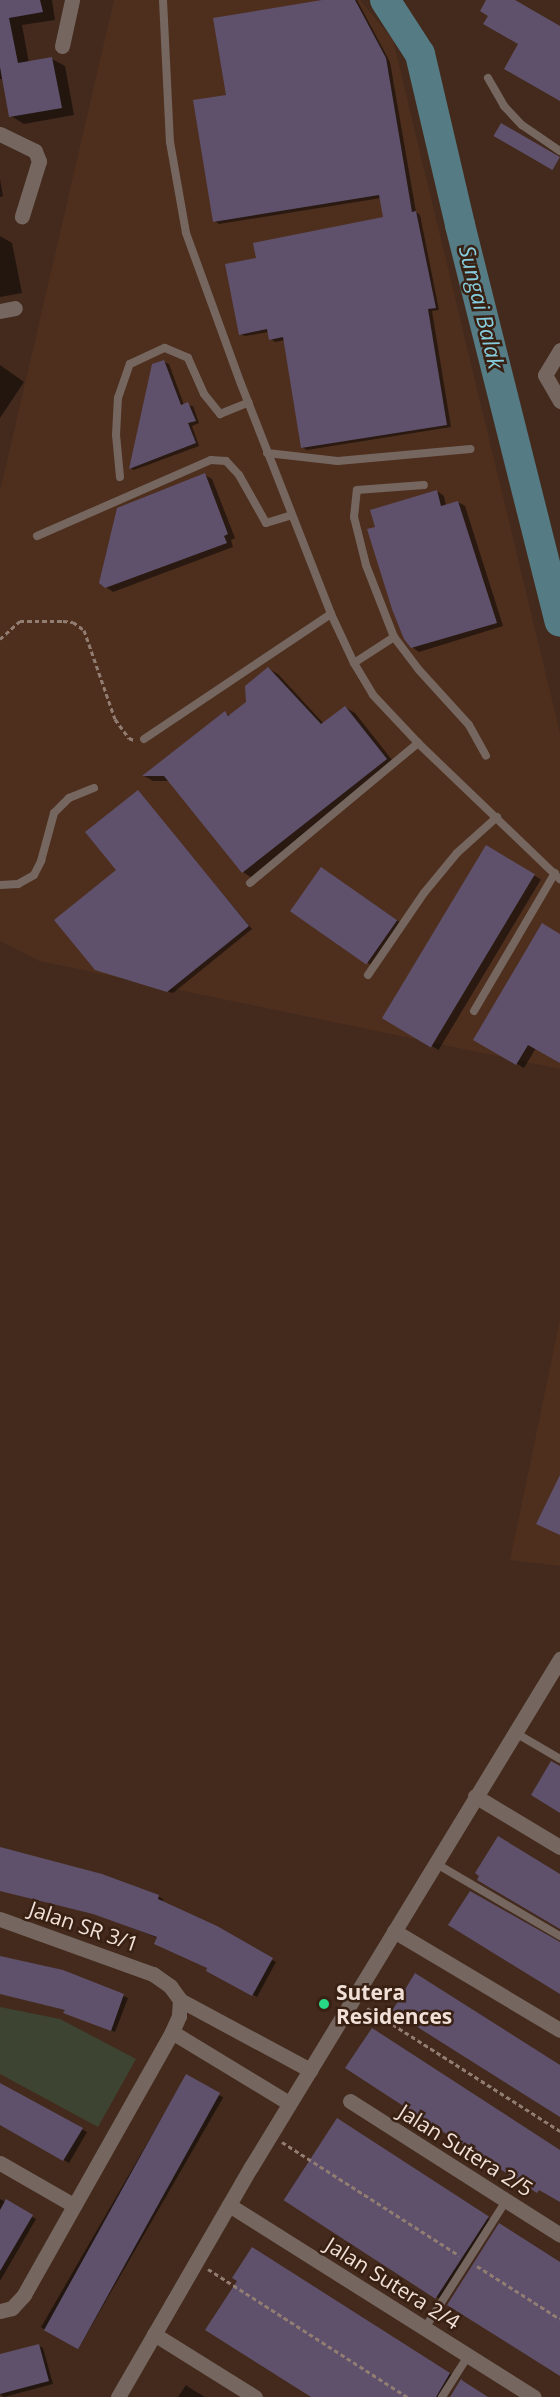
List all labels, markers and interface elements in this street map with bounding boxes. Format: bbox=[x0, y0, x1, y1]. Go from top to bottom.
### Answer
water label: Sungai Balak bbox=[454, 243, 510, 371]
street label: Jalan SR 3/1 bbox=[26, 1895, 142, 1957]
place label: Sutera Residences bbox=[336, 1979, 452, 2029]
marker: Sutera Residences bbox=[317, 1997, 331, 2011]
street label: Jalan Sutera 2/5 bbox=[394, 2099, 538, 2201]
street label: Jalan Sutera 2/4 bbox=[321, 2232, 465, 2334]

